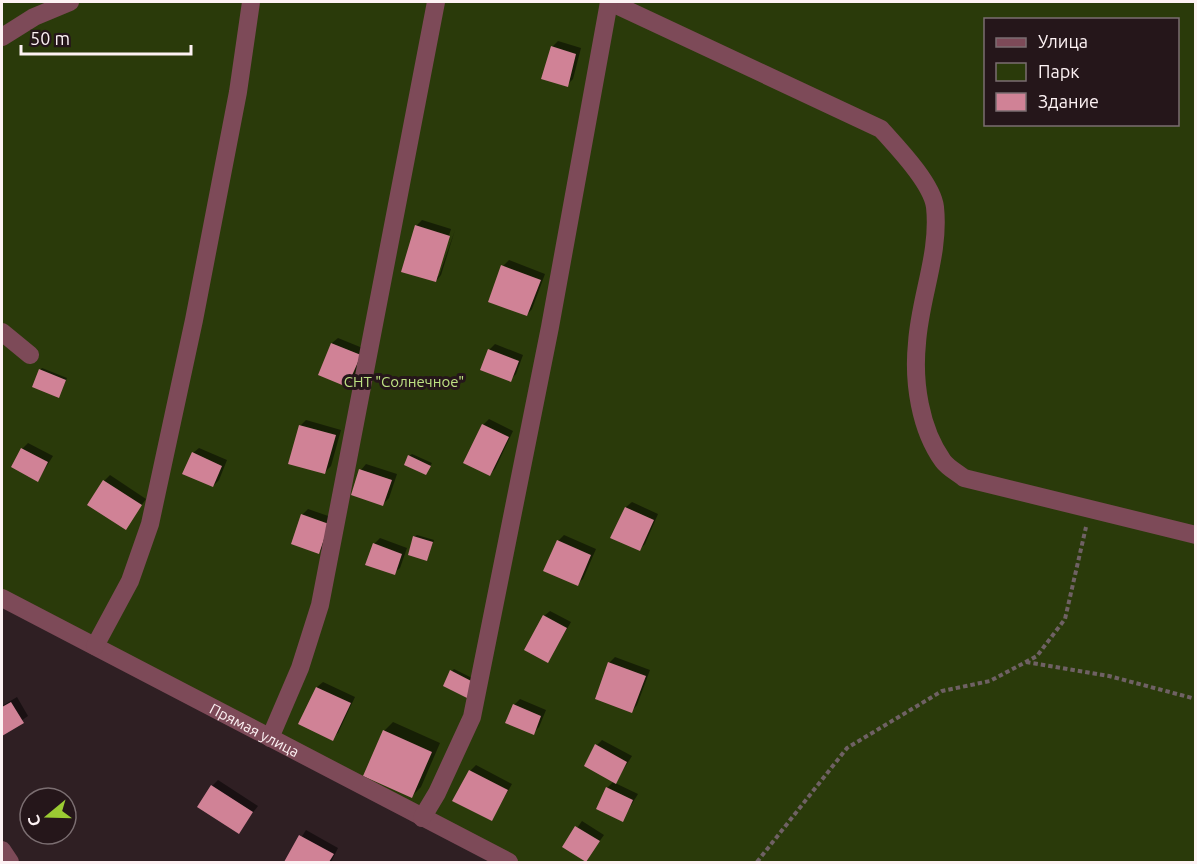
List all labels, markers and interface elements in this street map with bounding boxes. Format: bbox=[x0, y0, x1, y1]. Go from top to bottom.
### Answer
scale bar bbox=[21, 18, 190, 56]
legend bbox=[984, 18, 1179, 126]
text: 50 m bbox=[30, 28, 70, 48]
text: Улица bbox=[1038, 31, 1088, 51]
text: Парк bbox=[1038, 61, 1079, 81]
text: Здание bbox=[1038, 91, 1099, 111]
park label: СНТ "Солнечное" bbox=[344, 373, 464, 390]
street label: Прямая улица bbox=[207, 699, 302, 760]
north arrow bbox=[18, 786, 78, 846]
text: С bbox=[24, 813, 44, 829]

